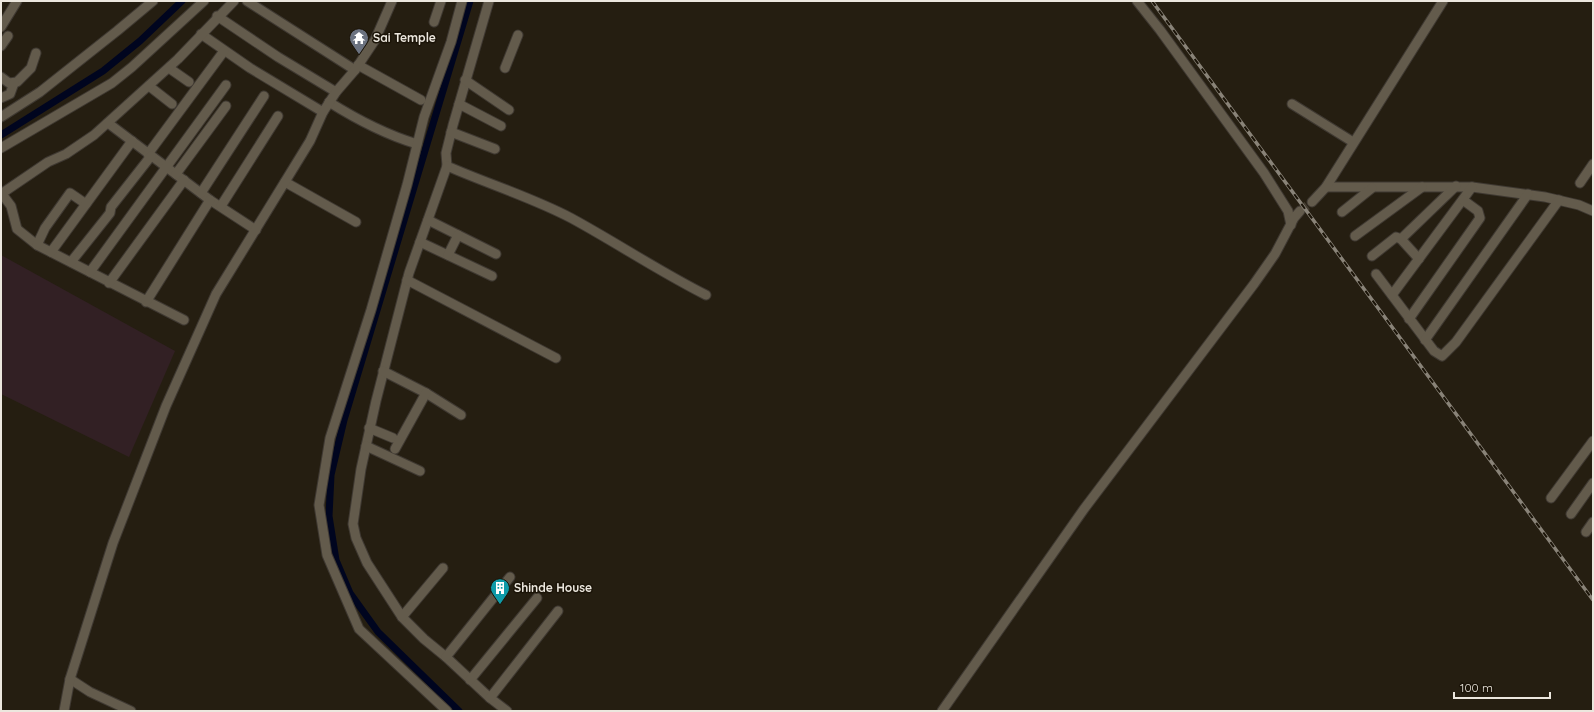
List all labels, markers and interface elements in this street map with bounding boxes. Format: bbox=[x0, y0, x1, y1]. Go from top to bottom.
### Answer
temple icon: Sai Temple bbox=[348, 27, 370, 55]
place label: Sai Temple bbox=[373, 30, 436, 45]
building icon: Shinde House bbox=[489, 577, 511, 605]
place label: Shinde House bbox=[514, 580, 592, 595]
scale bar bbox=[1454, 674, 1550, 700]
text: 100 m bbox=[1460, 680, 1493, 695]

